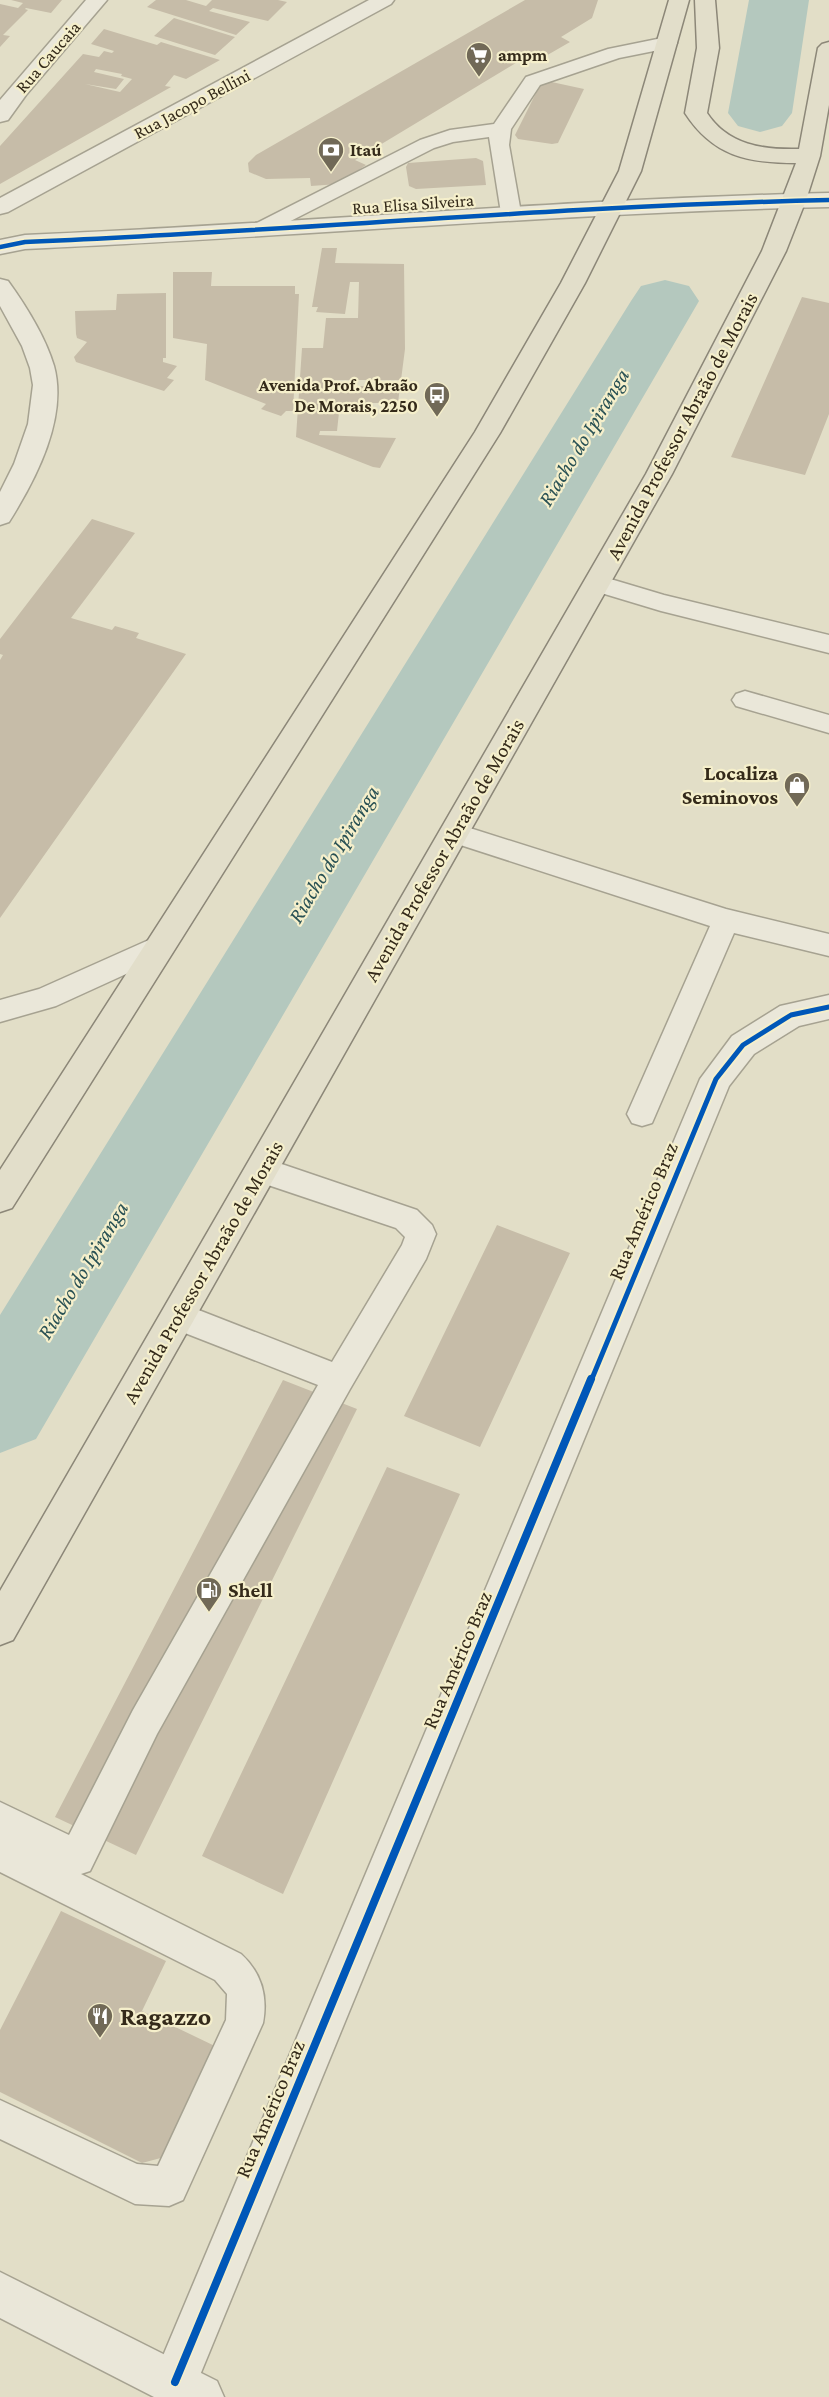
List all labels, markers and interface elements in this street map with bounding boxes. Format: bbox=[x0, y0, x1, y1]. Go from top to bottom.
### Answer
street label: Rua Caucaia bbox=[11, 17, 85, 97]
supermarket icon: ampm bbox=[464, 40, 494, 78]
place label: ampm bbox=[498, 45, 548, 65]
street label: Rua Jacopo Bellini bbox=[130, 65, 254, 143]
bank icon: Itaú bbox=[316, 135, 346, 173]
place label: Itaú bbox=[350, 140, 382, 160]
street label: Rua Elisa Silveira bbox=[351, 190, 475, 218]
street label: Avenida Professor Abraão de Morais bbox=[601, 288, 763, 564]
water label: Riacho do Ipiranga bbox=[533, 364, 634, 510]
place label: Avenida Prof. Abraão De Morais, 2250 bbox=[258, 375, 418, 416]
bus stop icon: Avenida Prof. Abraão De Morais, 2250 bbox=[422, 380, 452, 418]
street label: Avenida Professor Abraão de Morais bbox=[359, 714, 529, 986]
place label: Localiza Seminovos bbox=[682, 761, 779, 809]
shop icon: Localiza Seminovos bbox=[782, 770, 812, 808]
water label: Riacho do Ipiranga bbox=[283, 781, 384, 927]
street label: Avenida Professor Abraão de Morais bbox=[118, 1136, 288, 1408]
street label: Rua Américo Braz bbox=[603, 1138, 683, 1283]
water label: Riacho do Ipiranga bbox=[32, 1197, 133, 1343]
fuel station icon: Shell bbox=[194, 1575, 224, 1613]
place label: Shell bbox=[228, 1578, 273, 1602]
street label: Rua Américo Braz bbox=[417, 1587, 497, 1732]
restaurant icon: Ragazzo bbox=[85, 2001, 115, 2039]
place label: Ragazzo bbox=[120, 2002, 211, 2031]
street label: Rua Américo Braz bbox=[230, 2036, 310, 2181]

